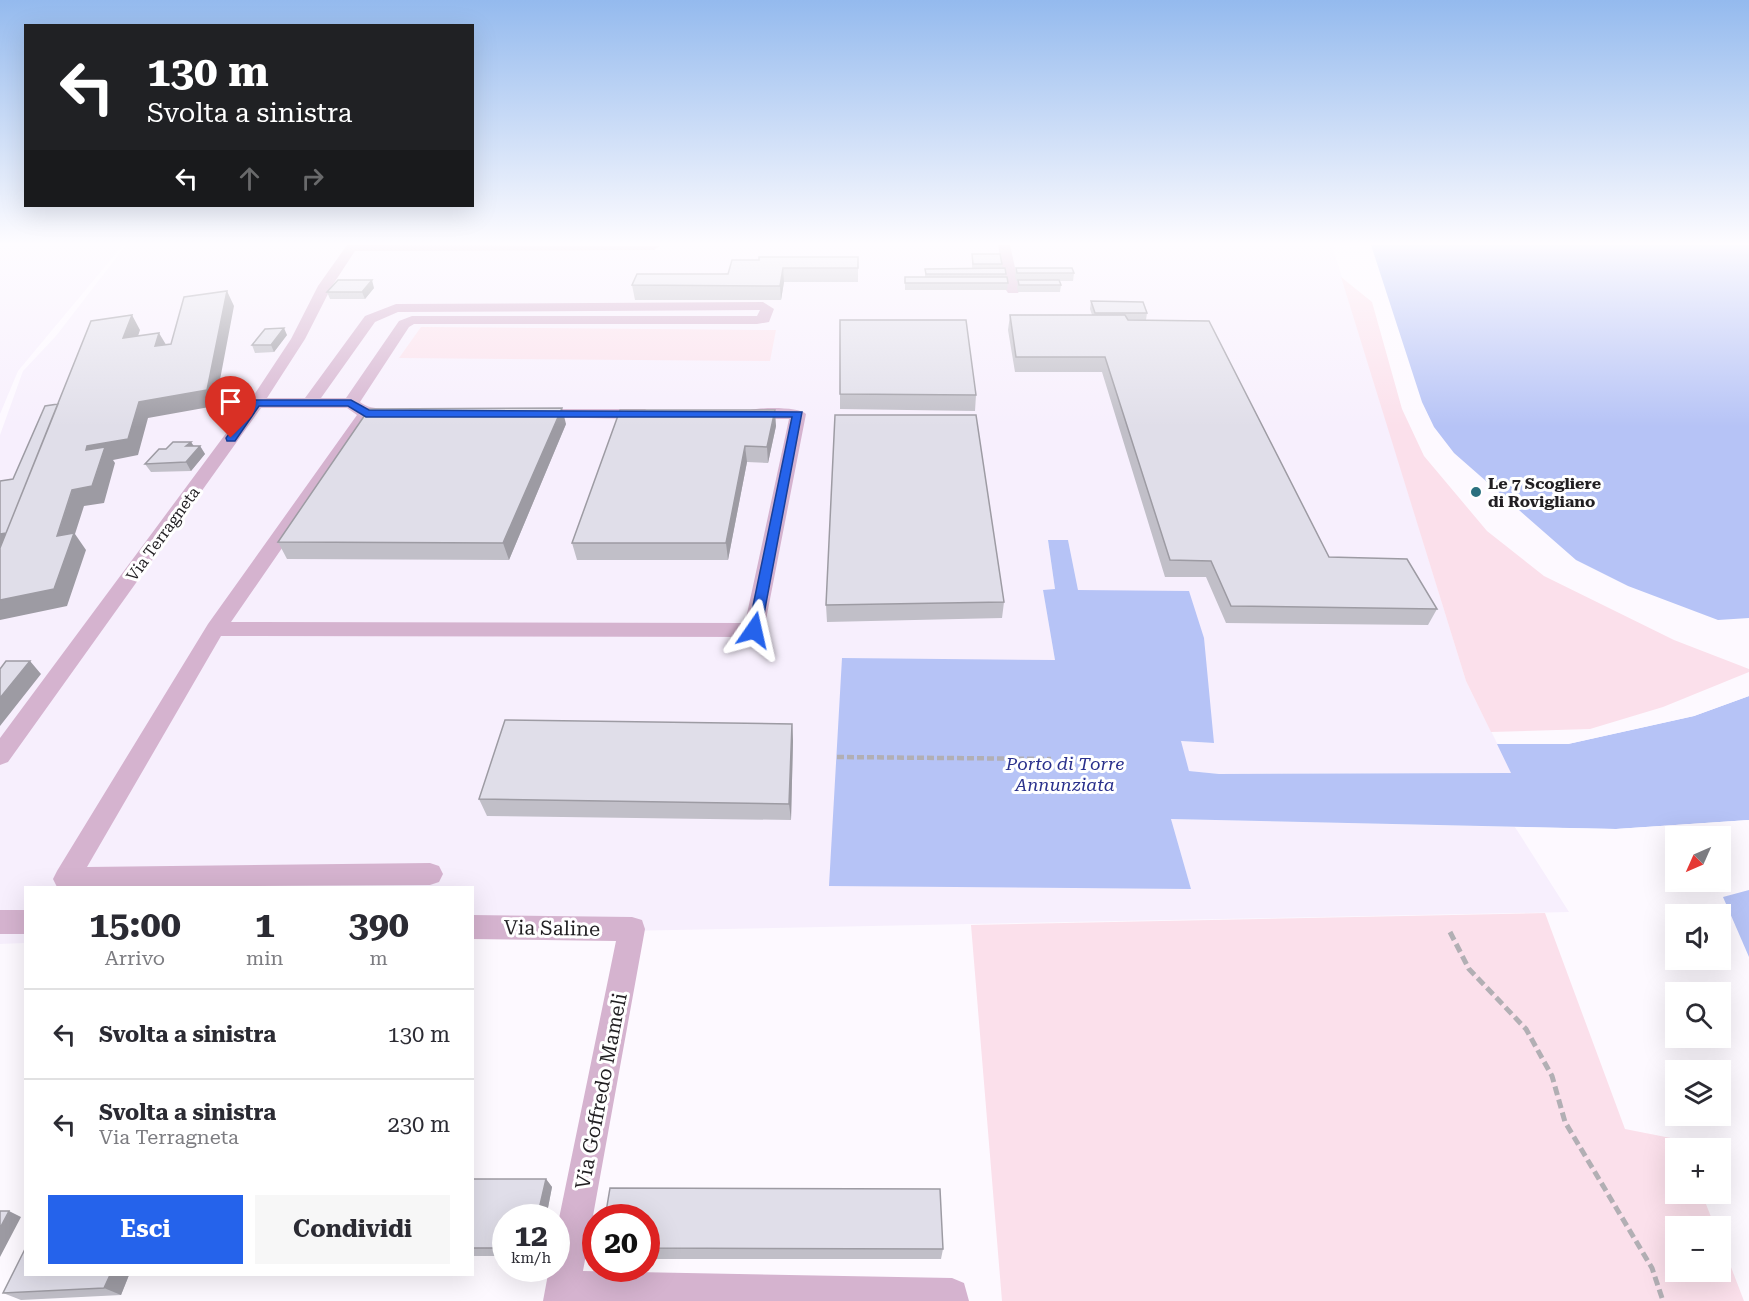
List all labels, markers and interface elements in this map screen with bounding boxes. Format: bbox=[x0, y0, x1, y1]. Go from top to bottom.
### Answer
text: 130 m bbox=[147, 47, 269, 96]
icon: left bbox=[48, 48, 126, 126]
text: Svolta a sinistra bbox=[147, 97, 352, 129]
icon: left bbox=[170, 162, 203, 195]
icon: ahead bbox=[233, 162, 266, 195]
icon: right bbox=[296, 162, 329, 195]
pin bbox=[205, 376, 256, 438]
icon: arrive bbox=[214, 385, 247, 418]
place label: Le 7 Scogliere di Rovigliano bbox=[1488, 474, 1601, 511]
street label: Via Terragneta bbox=[122, 483, 204, 585]
marker: Le 7 Scogliere di Rovigliano bbox=[1469, 485, 1483, 499]
position arrow bbox=[722, 598, 786, 662]
water label: Porto di Torre Annunziata bbox=[1005, 753, 1124, 795]
north arrow bbox=[1665, 826, 1731, 892]
map controls bbox=[1665, 826, 1731, 1282]
text: 15:00 bbox=[89, 904, 181, 946]
text: 1 bbox=[255, 904, 275, 946]
text: 390 bbox=[349, 904, 409, 946]
button: sound bbox=[1665, 904, 1731, 970]
street label: Via Saline bbox=[504, 915, 600, 941]
text: Arrivo bbox=[105, 946, 165, 970]
text: min bbox=[246, 946, 283, 970]
text: m bbox=[370, 946, 388, 970]
button: search bbox=[1665, 982, 1731, 1048]
street label: Via Goffredo Mameli bbox=[570, 991, 632, 1191]
icon: left bbox=[48, 1018, 81, 1051]
text: Svolta a sinistra bbox=[99, 1022, 276, 1047]
text: 130 m bbox=[387, 1022, 450, 1047]
button: layers bbox=[1665, 1060, 1731, 1126]
text: Svolta a sinistra bbox=[99, 1100, 276, 1125]
icon: left bbox=[48, 1108, 81, 1141]
text: 230 m bbox=[387, 1112, 450, 1137]
text: Via Terragneta bbox=[99, 1125, 239, 1149]
button: + bbox=[1665, 1138, 1731, 1204]
button: Esci bbox=[48, 1195, 243, 1264]
button: Condividi bbox=[255, 1195, 450, 1264]
speed limit sign: 20 bbox=[582, 1204, 660, 1282]
button: − bbox=[1665, 1216, 1731, 1282]
text: 12 bbox=[514, 1218, 548, 1253]
text: km/h bbox=[511, 1249, 551, 1267]

